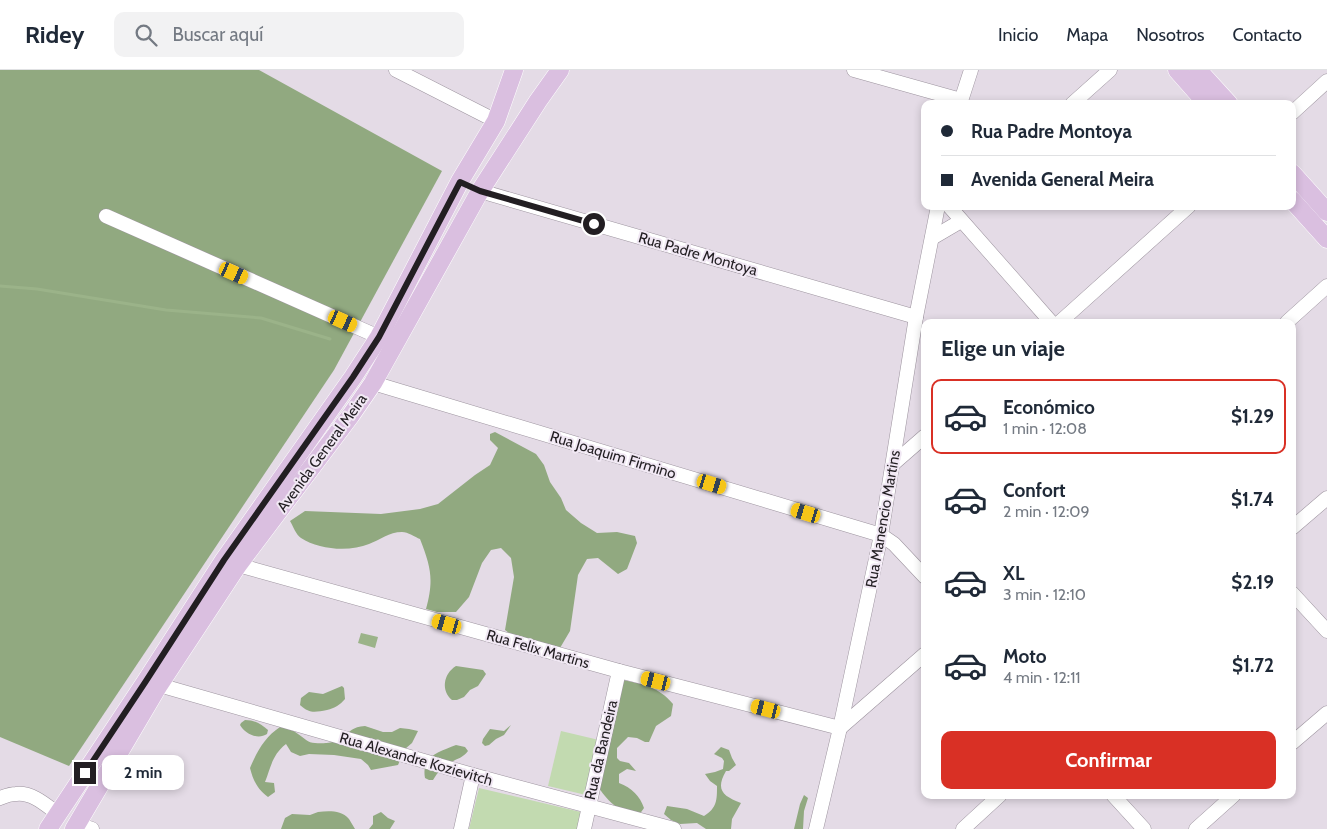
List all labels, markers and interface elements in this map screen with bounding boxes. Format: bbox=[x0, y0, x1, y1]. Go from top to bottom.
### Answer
search box bbox=[114, 12, 464, 57]
text: Ridey bbox=[25, 20, 84, 49]
icon: search bbox=[132, 21, 160, 49]
text: Buscar aquí bbox=[172, 23, 263, 46]
text: Inicio bbox=[998, 24, 1038, 46]
text: Mapa bbox=[1066, 24, 1108, 46]
text: Nosotros bbox=[1136, 24, 1205, 46]
text: Contacto bbox=[1233, 24, 1302, 46]
text: Rua Padre Montoya bbox=[971, 120, 1132, 143]
text: Avenida General Meira bbox=[971, 168, 1154, 191]
route start bbox=[583, 213, 605, 235]
street label: Rua Padre Montoya bbox=[636, 228, 760, 280]
car bbox=[217, 260, 250, 286]
car bbox=[326, 308, 359, 334]
text: Elige un viaje bbox=[941, 335, 1065, 362]
street label: Avenida General Meira bbox=[273, 390, 371, 515]
icon: car bbox=[943, 394, 988, 439]
text: Económico bbox=[1003, 396, 1095, 419]
text: $1.29 bbox=[1231, 405, 1274, 428]
text: 1 min · 12:08 bbox=[1003, 419, 1087, 438]
street label: Rua Joaquim Firmino bbox=[548, 427, 678, 483]
street label: Rua Manencio Martins bbox=[862, 449, 904, 589]
car bbox=[695, 472, 728, 496]
icon: car bbox=[943, 477, 988, 522]
text: Confort bbox=[1003, 479, 1066, 502]
text: $1.74 bbox=[1231, 488, 1274, 511]
car bbox=[789, 501, 822, 525]
text: 2 min · 12:09 bbox=[1003, 502, 1090, 521]
icon: car bbox=[943, 560, 988, 605]
text: XL bbox=[1003, 562, 1024, 585]
text: $2.19 bbox=[1231, 571, 1274, 594]
text: 3 min · 12:10 bbox=[1003, 585, 1086, 604]
car bbox=[430, 613, 463, 635]
street label: Rua Felix Martins bbox=[484, 626, 592, 672]
icon: car bbox=[943, 643, 988, 688]
text: Moto bbox=[1003, 645, 1047, 668]
text: $1.72 bbox=[1232, 654, 1274, 677]
text: 4 min · 12:11 bbox=[1003, 668, 1081, 687]
car bbox=[639, 670, 672, 692]
street label: Rua da Bandeira bbox=[581, 698, 621, 802]
car bbox=[749, 698, 782, 720]
street label: Rua Alexandre Kozievitch bbox=[337, 729, 495, 789]
button: Confirmar bbox=[941, 731, 1276, 789]
callout: 2 min bbox=[102, 756, 185, 790]
route end bbox=[74, 762, 96, 784]
text: 2 min bbox=[124, 763, 162, 782]

